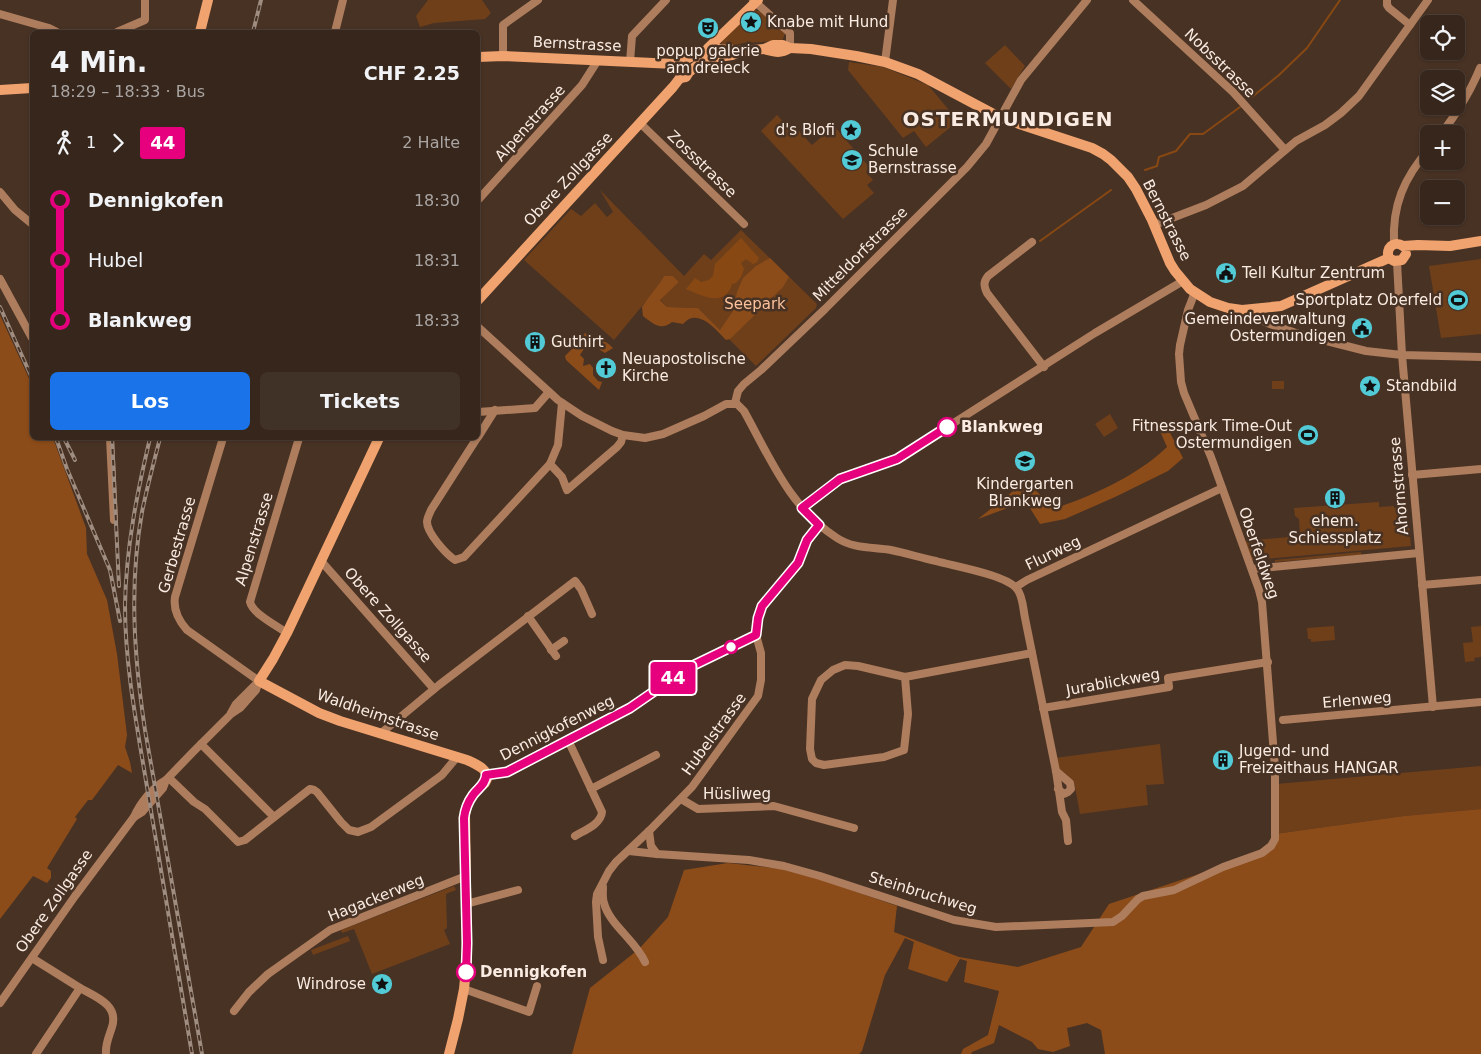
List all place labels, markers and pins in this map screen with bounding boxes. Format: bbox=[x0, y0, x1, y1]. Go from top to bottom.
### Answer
place icon: Knabe mit Hund bbox=[739, 10, 763, 34]
place label: Knabe mit Hund bbox=[767, 13, 888, 31]
theatre icon: popup galerie am dreieck bbox=[696, 16, 720, 40]
place label: popup galerie am dreieck bbox=[656, 42, 760, 77]
place icon: d's Blofi bbox=[839, 118, 863, 142]
place label: d's Blofi bbox=[776, 121, 835, 139]
place label: Schule Bernstrasse bbox=[868, 142, 957, 177]
school or university icon: Schule Bernstrasse bbox=[840, 148, 864, 172]
public building icon: Tell Kultur Zentrum bbox=[1214, 261, 1238, 285]
place label: Tell Kultur Zentrum bbox=[1241, 264, 1385, 282]
sports icon: Sportplatz Oberfeld bbox=[1446, 288, 1470, 312]
place label: Sportplatz Oberfeld bbox=[1295, 291, 1442, 309]
place label: Gemeindeverwaltung Ostermundigen bbox=[1185, 310, 1346, 345]
public building icon: Gemeindeverwaltung Ostermundigen bbox=[1350, 316, 1374, 340]
building icon: Guthirt bbox=[523, 330, 547, 354]
place label: Guthirt bbox=[551, 333, 604, 351]
place label: Neuapostolische Kirche bbox=[622, 350, 746, 385]
church icon: Neuapostolische Kirche bbox=[594, 356, 618, 380]
place icon: Standbild bbox=[1358, 374, 1382, 398]
place label: Standbild bbox=[1386, 377, 1457, 395]
marker: Blankweg bbox=[937, 417, 957, 437]
place label: Fitnesspark Time-Out Ostermundigen bbox=[1132, 417, 1292, 452]
place label: Blankweg bbox=[961, 418, 1043, 436]
sports icon: Fitnesspark Time-Out Ostermundigen bbox=[1296, 423, 1320, 447]
school or university icon: Kindergarten Blankweg bbox=[1013, 449, 1037, 473]
place label: Kindergarten Blankweg bbox=[976, 475, 1074, 510]
building icon: ehem. Schiessplatz bbox=[1323, 486, 1347, 510]
place label: ehem. Schiessplatz bbox=[1289, 512, 1382, 547]
unlabelled marker bbox=[724, 640, 738, 654]
place label: Jugend- und Freizeithaus HANGAR bbox=[1238, 742, 1399, 777]
building icon: Jugend- und Freizeithaus HANGAR bbox=[1211, 748, 1235, 772]
marker: Dennigkofen bbox=[456, 962, 476, 982]
place label: Dennigkofen bbox=[480, 963, 587, 981]
place icon: Windrose bbox=[370, 972, 394, 996]
place label: Windrose bbox=[296, 975, 366, 993]

